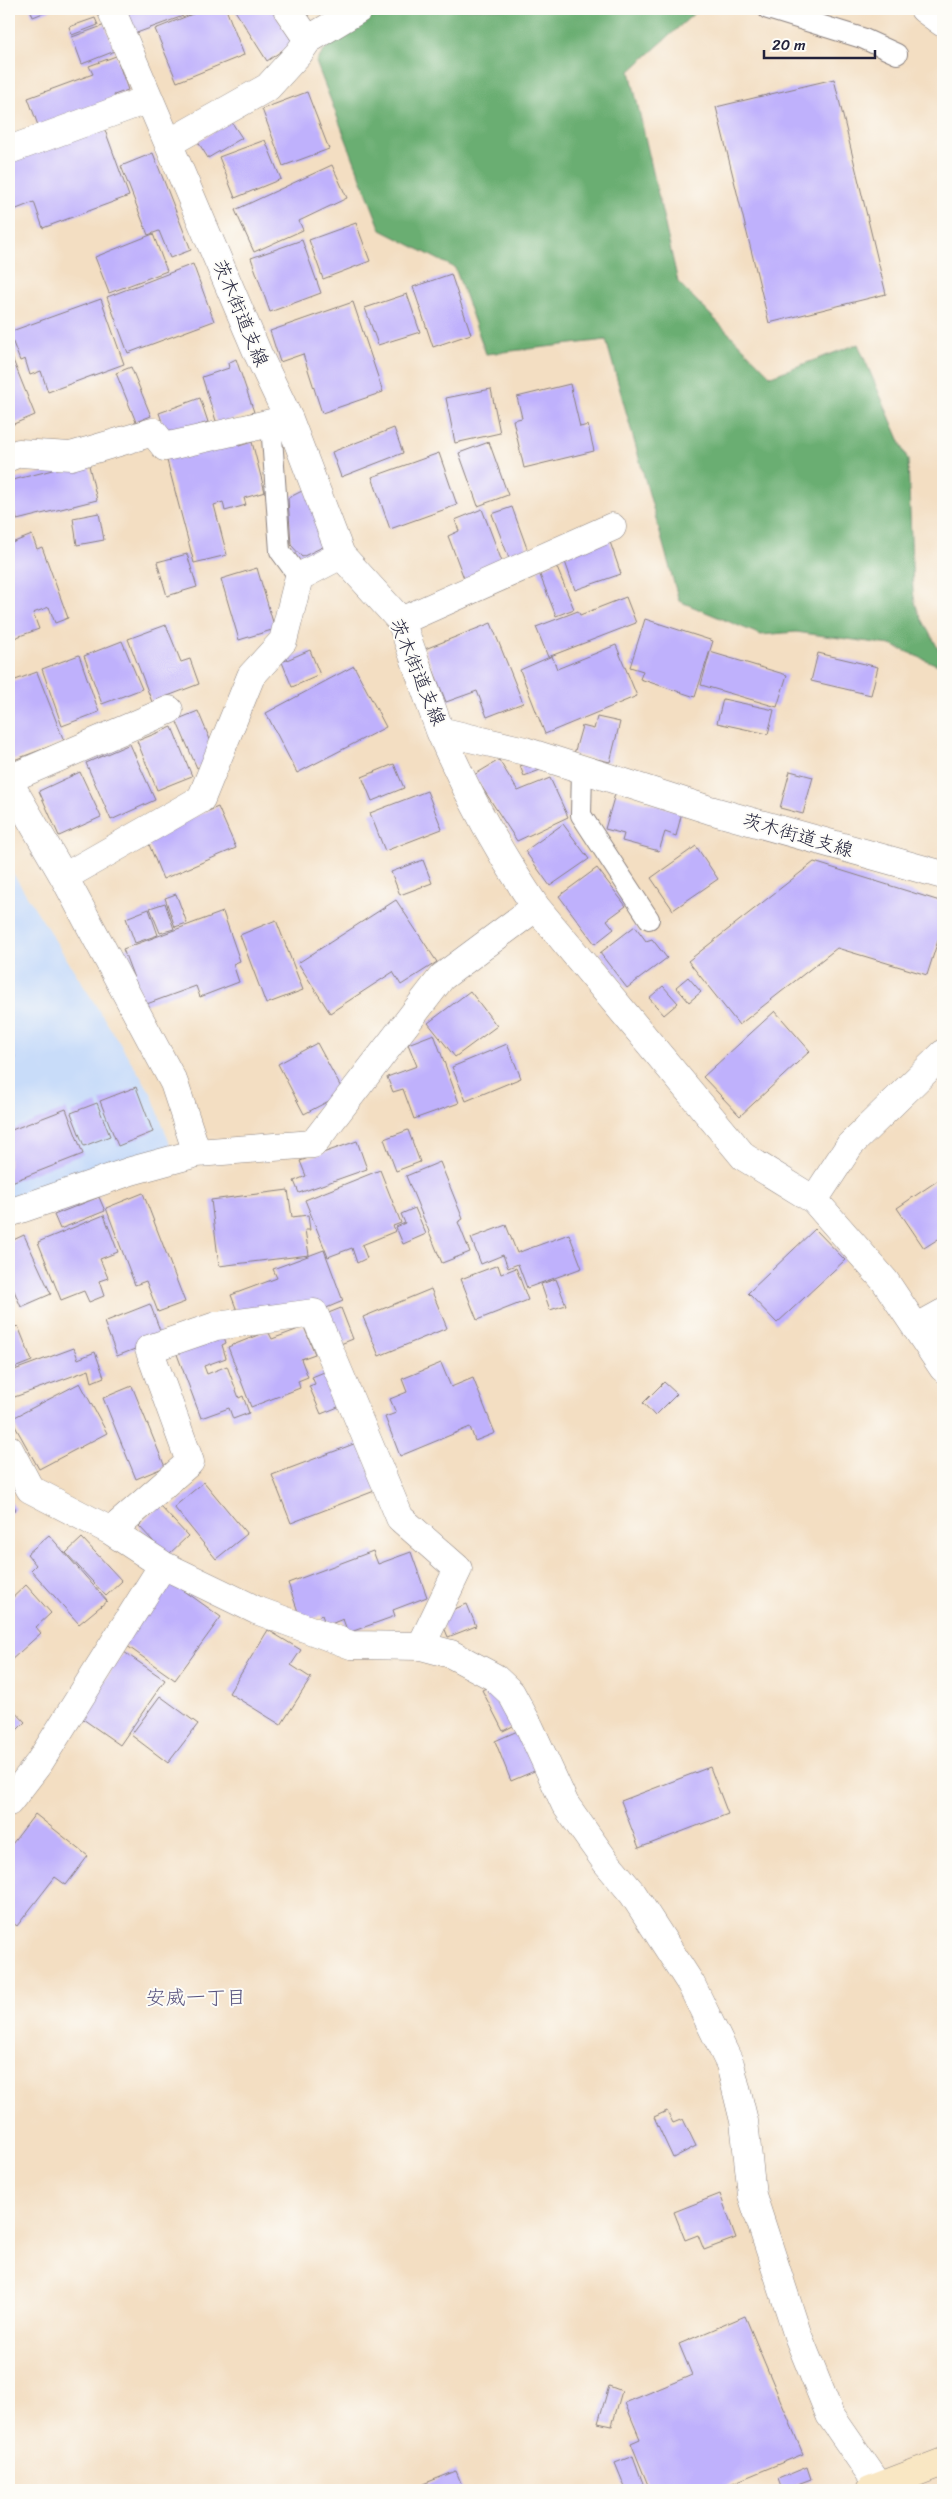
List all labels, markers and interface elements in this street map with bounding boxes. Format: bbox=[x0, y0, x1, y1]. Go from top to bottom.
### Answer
scale bar bbox=[764, 28, 876, 60]
text: 20 m bbox=[772, 32, 806, 58]
street label: 茨木街道支線 bbox=[204, 254, 278, 372]
street label: 茨木街道支線 bbox=[381, 613, 455, 731]
street label: 茨木街道支線 bbox=[739, 803, 857, 867]
district label: 安威一丁目 bbox=[146, 1980, 246, 2015]

